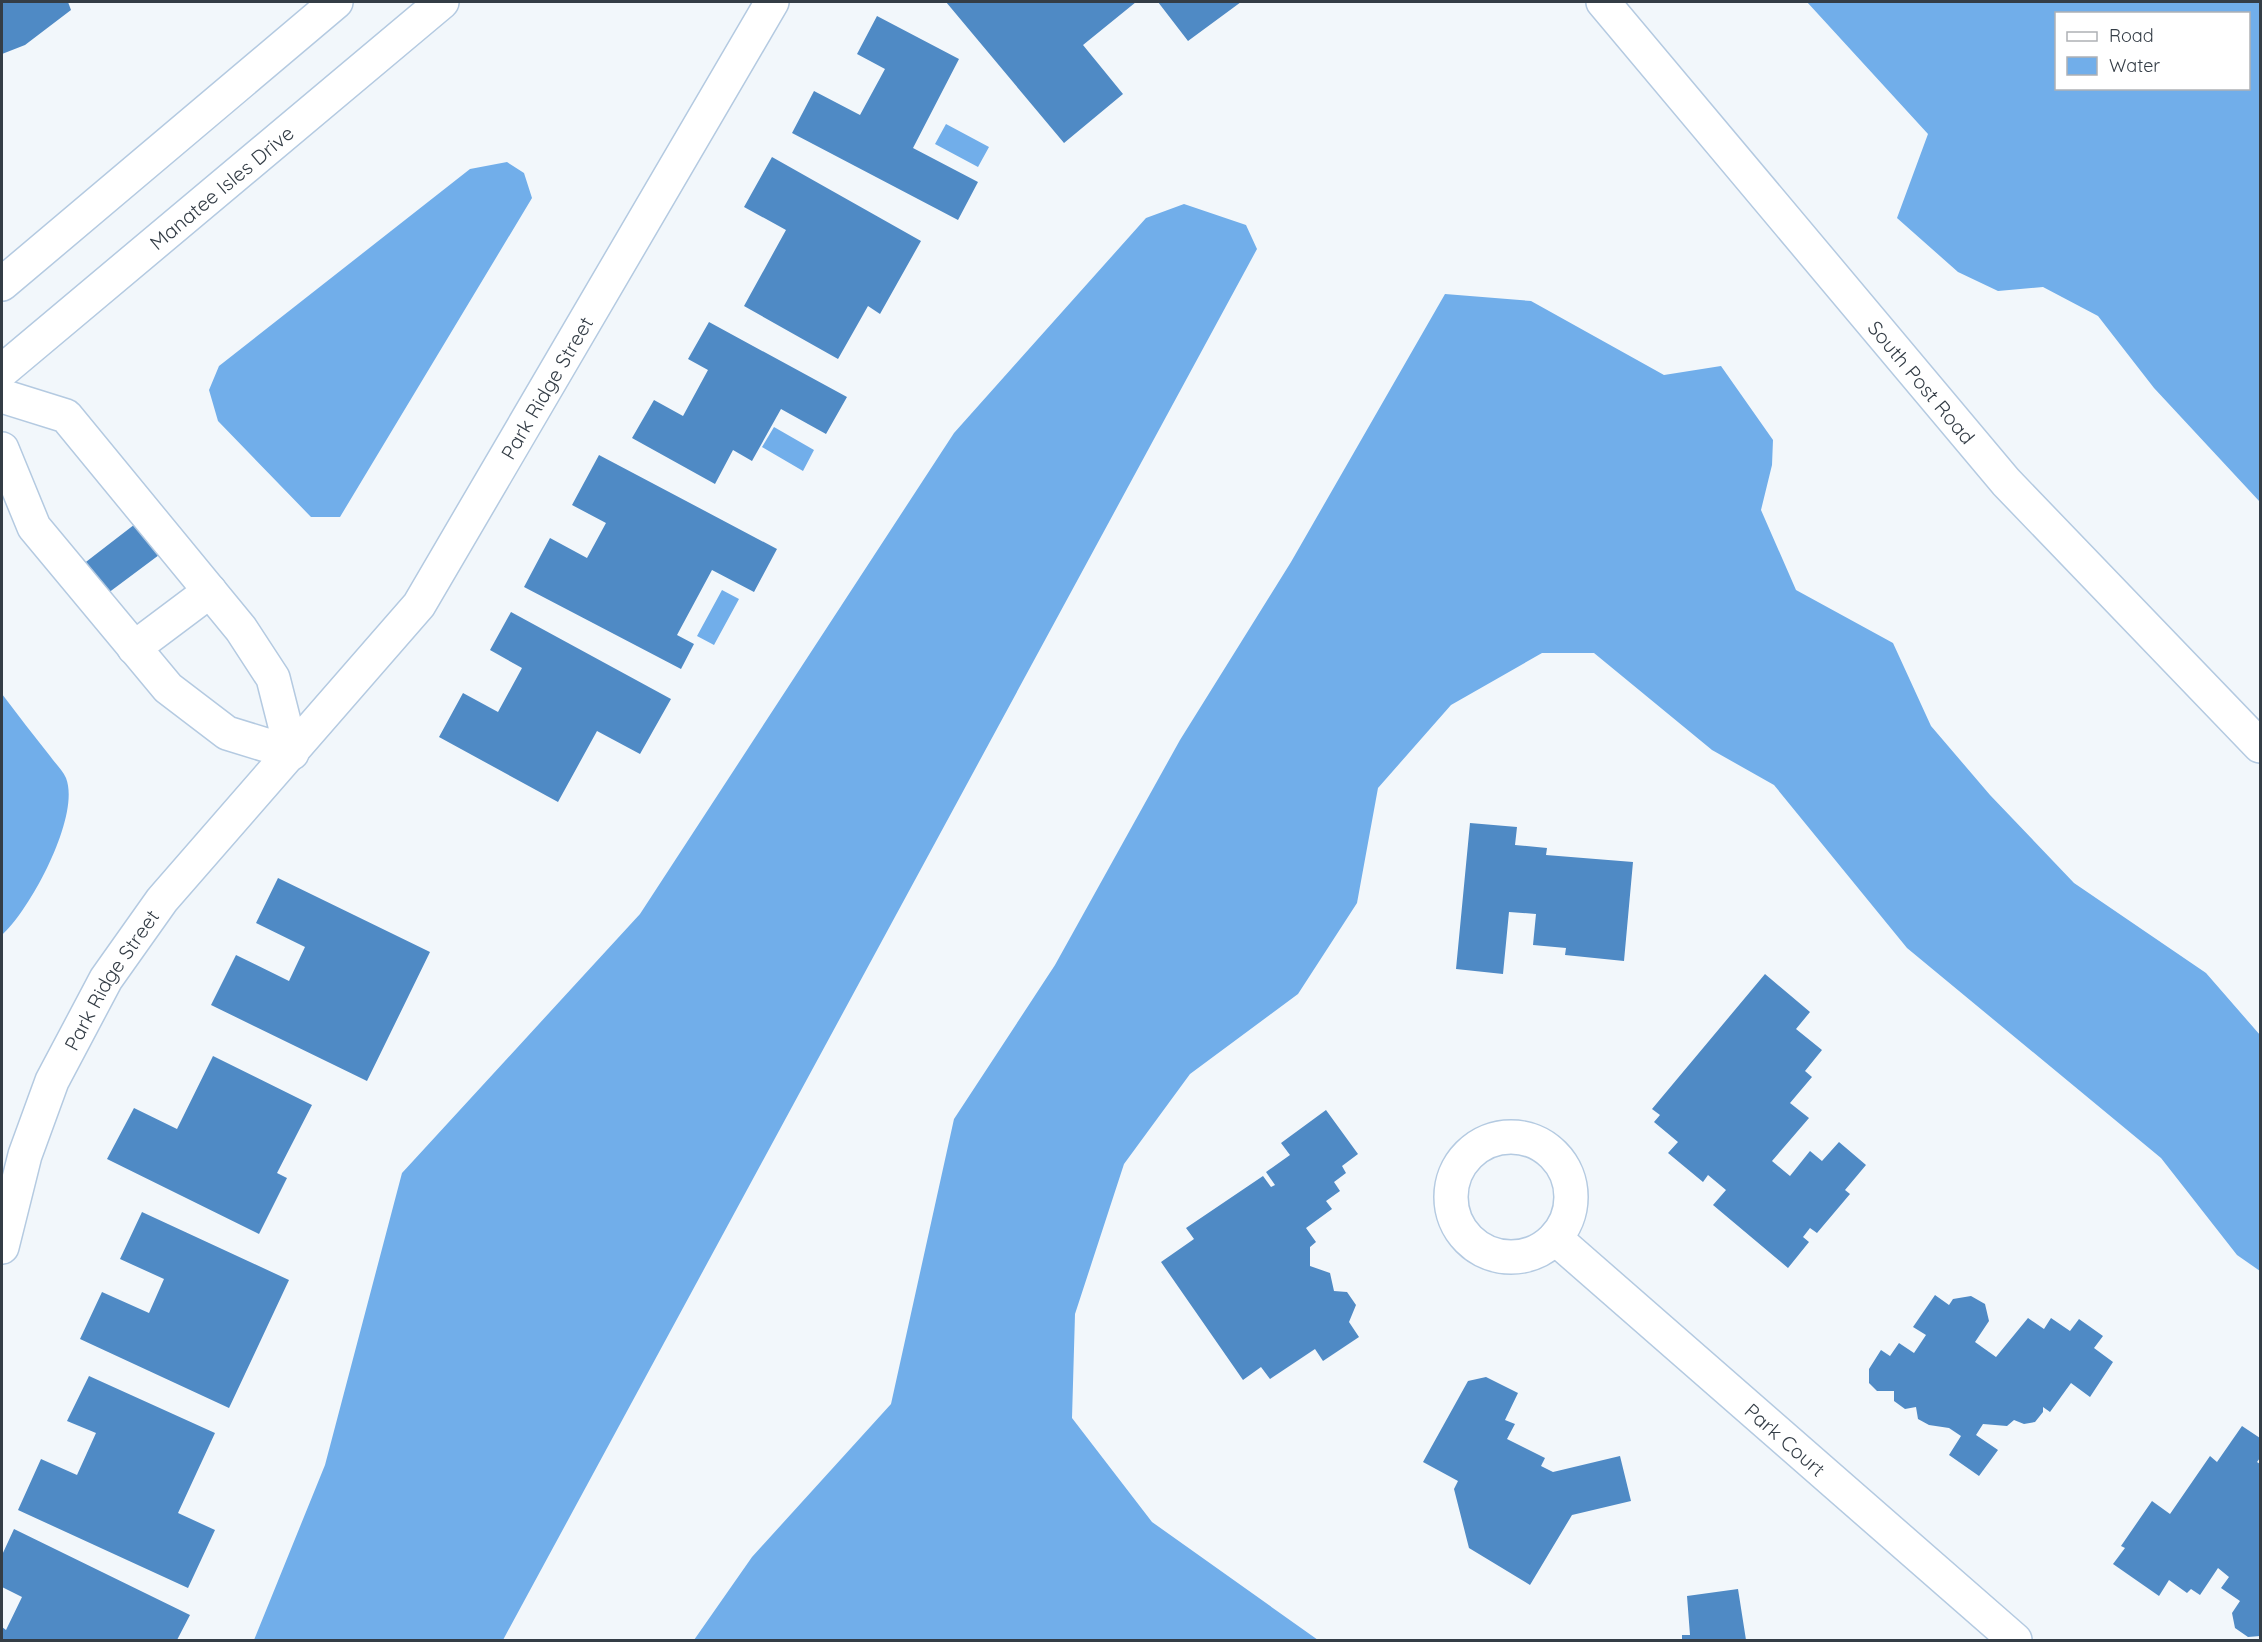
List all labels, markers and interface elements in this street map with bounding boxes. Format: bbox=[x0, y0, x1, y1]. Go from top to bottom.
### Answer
legend bbox=[2055, 12, 2250, 90]
text: Road bbox=[2109, 24, 2154, 47]
text: Water bbox=[2109, 54, 2160, 77]
street label: Manatee Isles Drive bbox=[144, 120, 298, 255]
street label: Park Ridge Street bbox=[495, 312, 598, 463]
street label: South Post Road bbox=[1863, 315, 1981, 449]
street label: Park Ridge Street bbox=[58, 904, 164, 1054]
street label: Park Court bbox=[1740, 1397, 1831, 1481]

